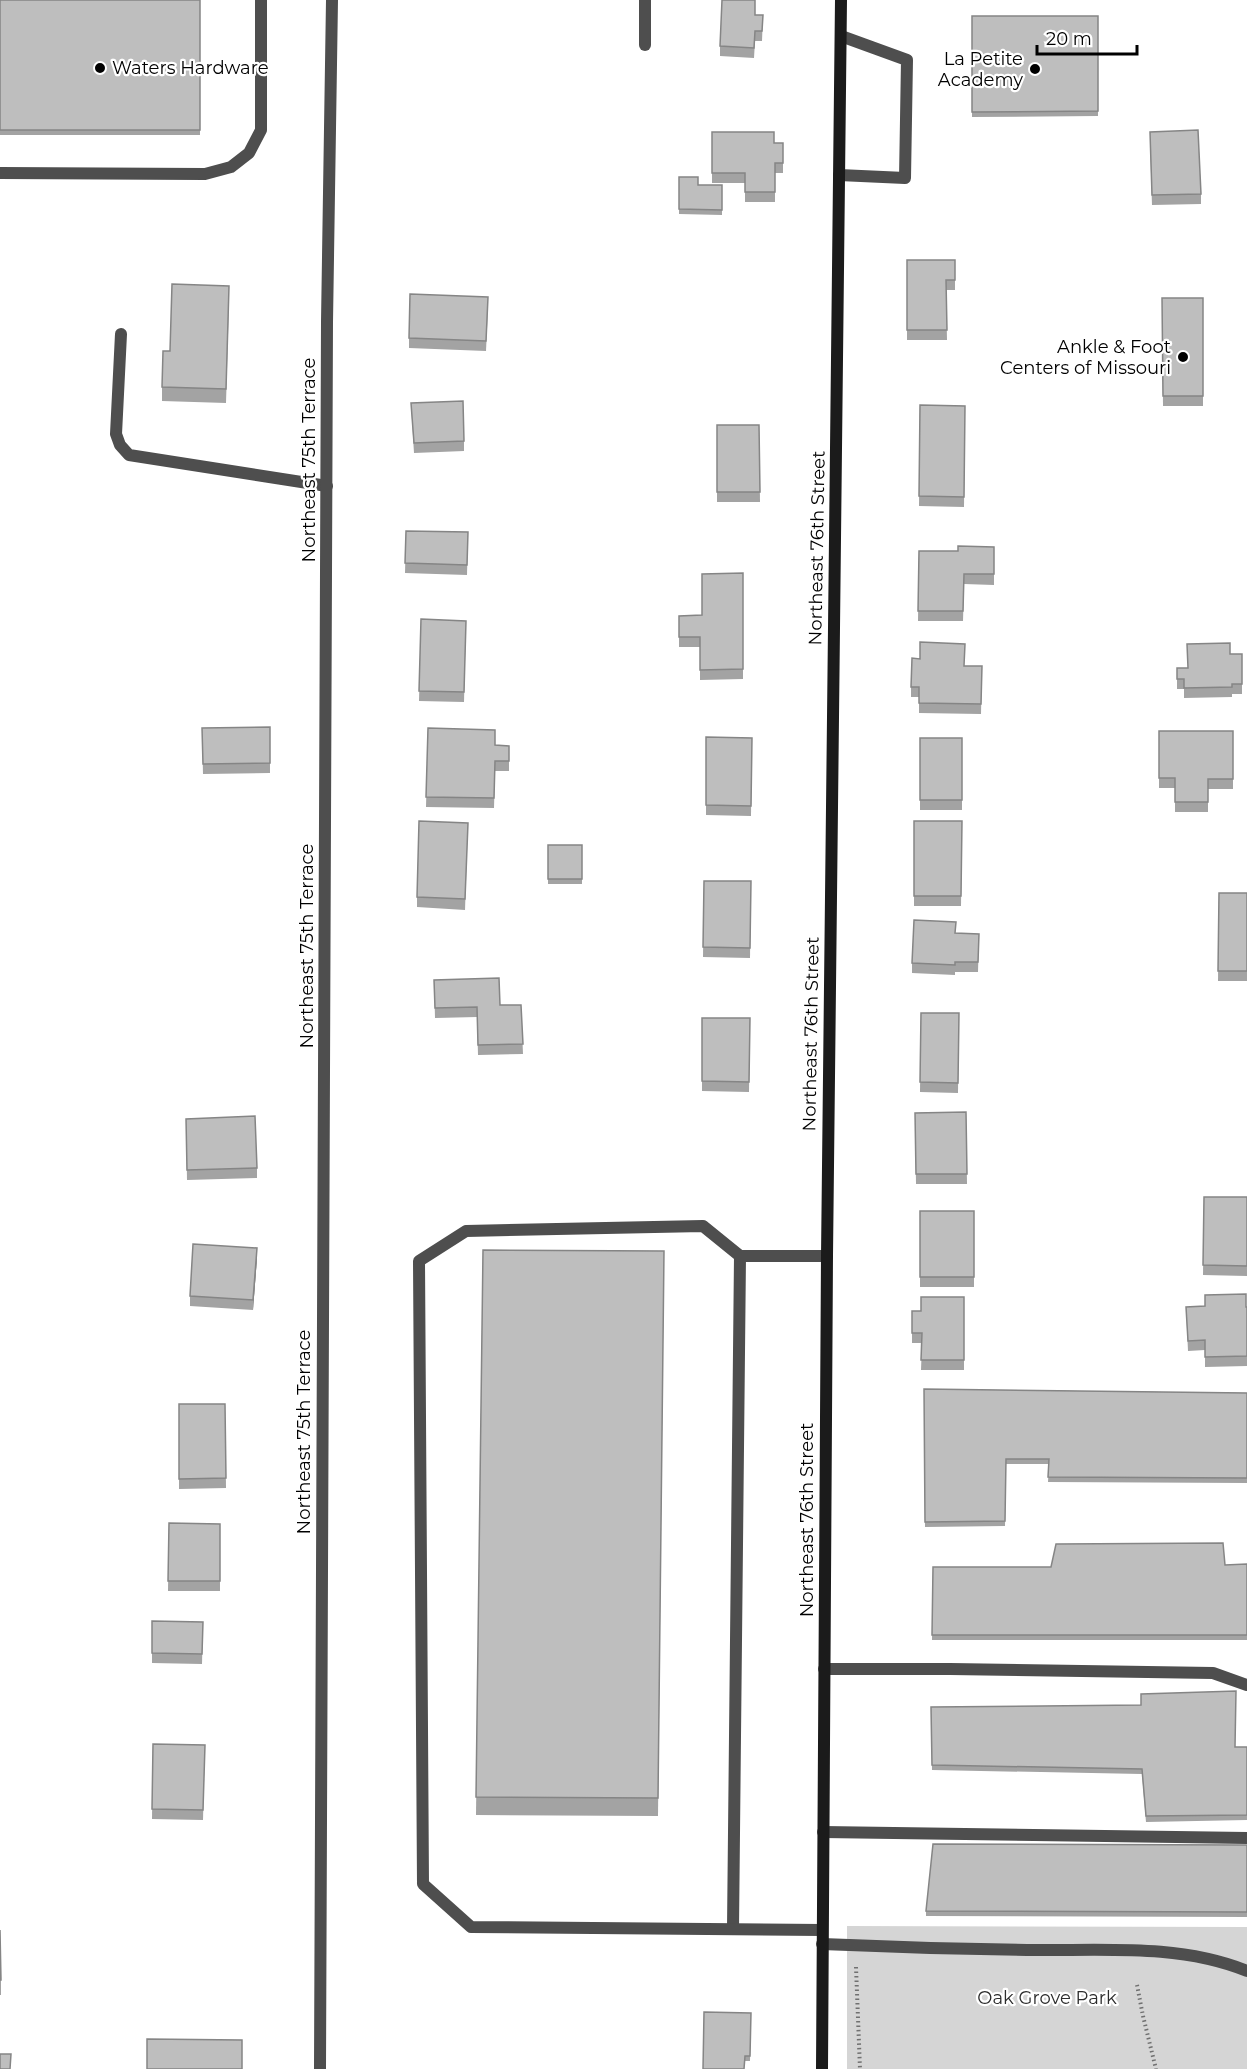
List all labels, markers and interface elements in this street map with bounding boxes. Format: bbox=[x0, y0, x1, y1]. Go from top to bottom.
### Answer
scale bar bbox=[1037, 18, 1138, 56]
text: 20 m bbox=[1046, 28, 1092, 50]
place label: La Petite Academy bbox=[938, 48, 1023, 91]
place label: Waters Hardware bbox=[112, 57, 269, 79]
marker: Waters Hardware bbox=[93, 61, 107, 75]
marker: La Petite Academy bbox=[1028, 62, 1042, 76]
place label: Ankle & Foot Centers of Missouri bbox=[1000, 336, 1171, 379]
marker: Ankle & Foot Centers of Missouri bbox=[1176, 350, 1190, 364]
street label: Northeast 75th Terrace bbox=[298, 357, 320, 562]
street label: Northeast 76th Street bbox=[804, 450, 830, 646]
street label: Northeast 75th Terrace bbox=[296, 843, 318, 1048]
street label: Northeast 76th Street bbox=[798, 936, 824, 1132]
street label: Northeast 75th Terrace bbox=[293, 1329, 315, 1534]
street label: Northeast 76th Street bbox=[796, 1423, 818, 1617]
park label: Oak Grove Park bbox=[977, 1987, 1117, 2009]

